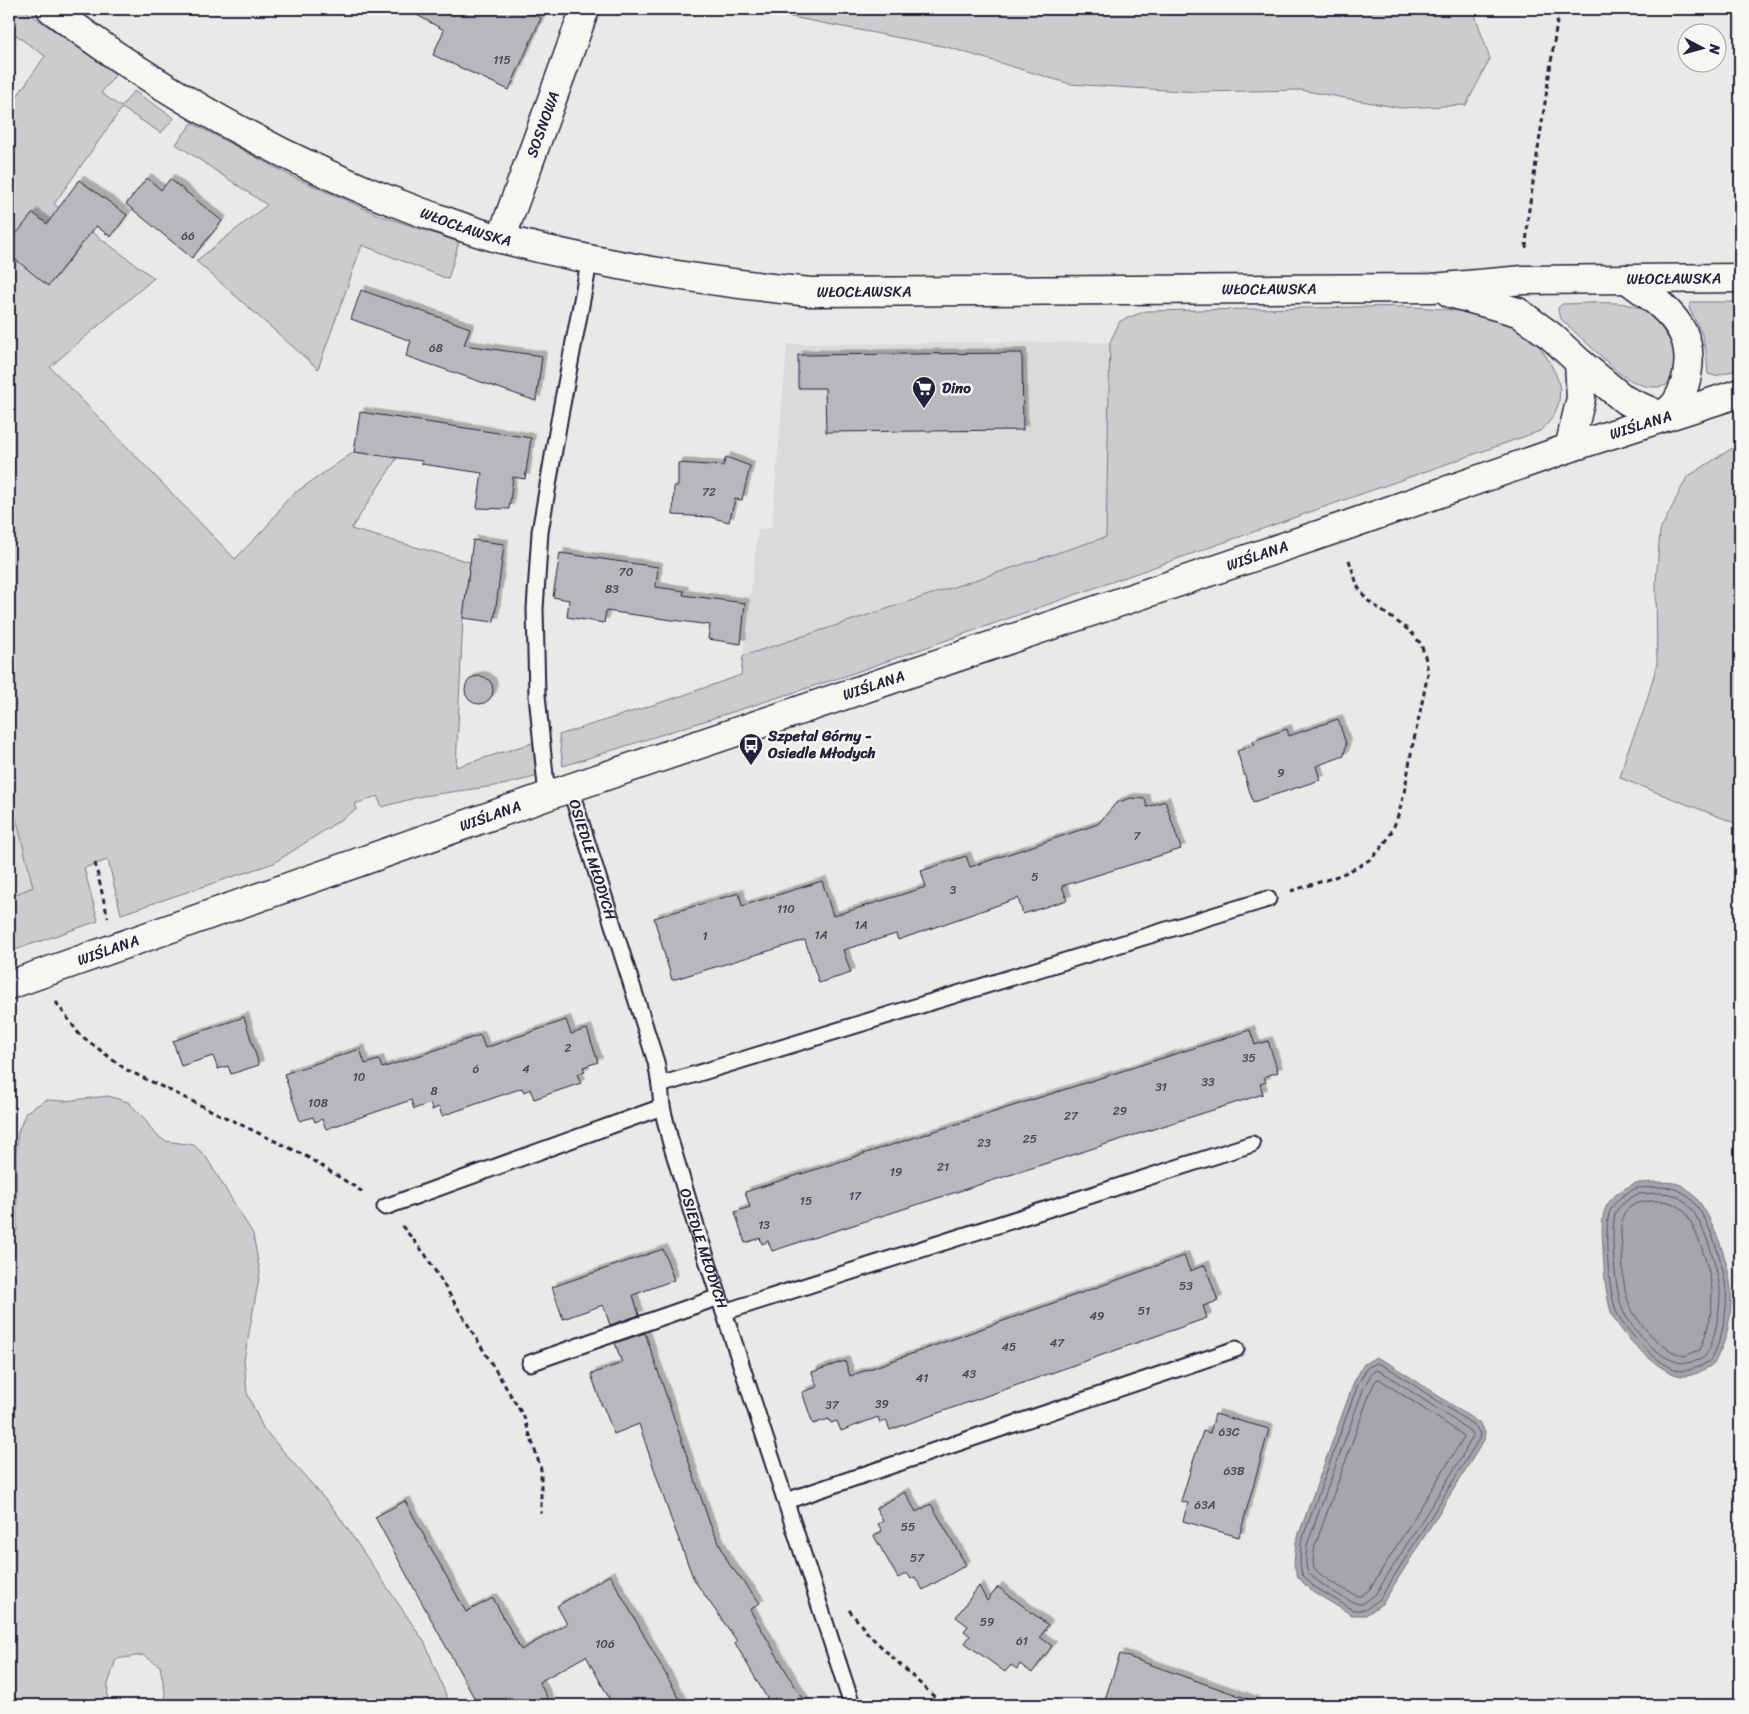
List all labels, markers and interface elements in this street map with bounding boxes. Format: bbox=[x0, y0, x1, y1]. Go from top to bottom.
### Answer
north arrow bbox=[1676, 22, 1726, 72]
text: N bbox=[1701, 42, 1727, 56]
house number: 115 bbox=[493, 49, 511, 71]
street label: SOSNOWA bbox=[519, 88, 567, 161]
street label: WŁOCŁAWSKA bbox=[417, 200, 514, 254]
house number: 66 bbox=[181, 225, 195, 247]
street label: WŁOCŁAWSKA bbox=[1626, 265, 1721, 292]
street label: WŁOCŁAWSKA bbox=[1222, 276, 1317, 302]
street label: WŁOCŁAWSKA bbox=[817, 278, 912, 305]
house number: 68 bbox=[429, 337, 443, 359]
supermarket icon: Dino bbox=[911, 375, 937, 409]
place label: Dino bbox=[942, 375, 971, 401]
street label: WIŚLANA bbox=[1606, 403, 1675, 447]
house number: 72 bbox=[702, 481, 716, 503]
street label: WIŚLANA bbox=[1223, 533, 1292, 578]
house number: 70 bbox=[619, 561, 634, 583]
house number: 83 bbox=[605, 578, 619, 600]
street label: WIŚLANA bbox=[839, 663, 908, 708]
place label: Szpetal Górny - Osiedle Młodych bbox=[767, 723, 876, 766]
bus stop icon: Szpetal Górny - Osiedle Młodych bbox=[738, 732, 764, 766]
house number: 9 bbox=[1277, 762, 1285, 784]
street label: WIŚLANA bbox=[456, 793, 525, 839]
street label: OSIEDLE MŁODYCH bbox=[561, 796, 624, 924]
house number: 7 bbox=[1134, 825, 1142, 847]
house number: 5 bbox=[1031, 866, 1039, 888]
house number: 3 bbox=[950, 879, 957, 901]
house number: 110 bbox=[777, 898, 795, 920]
house number: 1A bbox=[854, 914, 868, 936]
house number: 1A bbox=[814, 924, 828, 946]
house number: 1 bbox=[702, 925, 708, 947]
street label: WIŚLANA bbox=[74, 927, 143, 973]
house number: 2 bbox=[565, 1037, 572, 1059]
house number: 35 bbox=[1242, 1047, 1256, 1069]
house number: 6 bbox=[473, 1058, 480, 1080]
house number: 4 bbox=[522, 1058, 530, 1080]
house number: 10 bbox=[353, 1066, 366, 1088]
house number: 33 bbox=[1201, 1071, 1215, 1093]
house number: 31 bbox=[1155, 1076, 1167, 1098]
house number: 8 bbox=[430, 1080, 438, 1102]
house number: 108 bbox=[308, 1092, 328, 1114]
house number: 29 bbox=[1113, 1100, 1127, 1122]
house number: 27 bbox=[1064, 1105, 1079, 1127]
house number: 25 bbox=[1023, 1128, 1037, 1150]
house number: 23 bbox=[977, 1132, 991, 1154]
house number: 21 bbox=[937, 1156, 949, 1178]
house number: 19 bbox=[890, 1161, 902, 1183]
street label: OSIEDLE MŁODYCH bbox=[672, 1185, 735, 1312]
house number: 17 bbox=[849, 1185, 862, 1207]
house number: 15 bbox=[800, 1190, 812, 1212]
house number: 13 bbox=[758, 1214, 770, 1236]
house number: 53 bbox=[1179, 1275, 1193, 1297]
house number: 51 bbox=[1138, 1300, 1150, 1322]
house number: 49 bbox=[1090, 1305, 1104, 1327]
house number: 47 bbox=[1050, 1332, 1065, 1354]
house number: 45 bbox=[1002, 1336, 1016, 1358]
house number: 43 bbox=[962, 1363, 976, 1385]
house number: 41 bbox=[916, 1367, 928, 1389]
house number: 39 bbox=[875, 1393, 889, 1415]
house number: 37 bbox=[825, 1394, 840, 1416]
house number: 63C bbox=[1219, 1421, 1240, 1443]
house number: 63B bbox=[1224, 1460, 1245, 1482]
house number: 63A bbox=[1194, 1494, 1216, 1516]
house number: 55 bbox=[901, 1516, 915, 1538]
house number: 57 bbox=[910, 1547, 925, 1569]
house number: 59 bbox=[980, 1611, 994, 1633]
house number: 61 bbox=[1016, 1630, 1028, 1652]
house number: 106 bbox=[595, 1633, 615, 1655]

